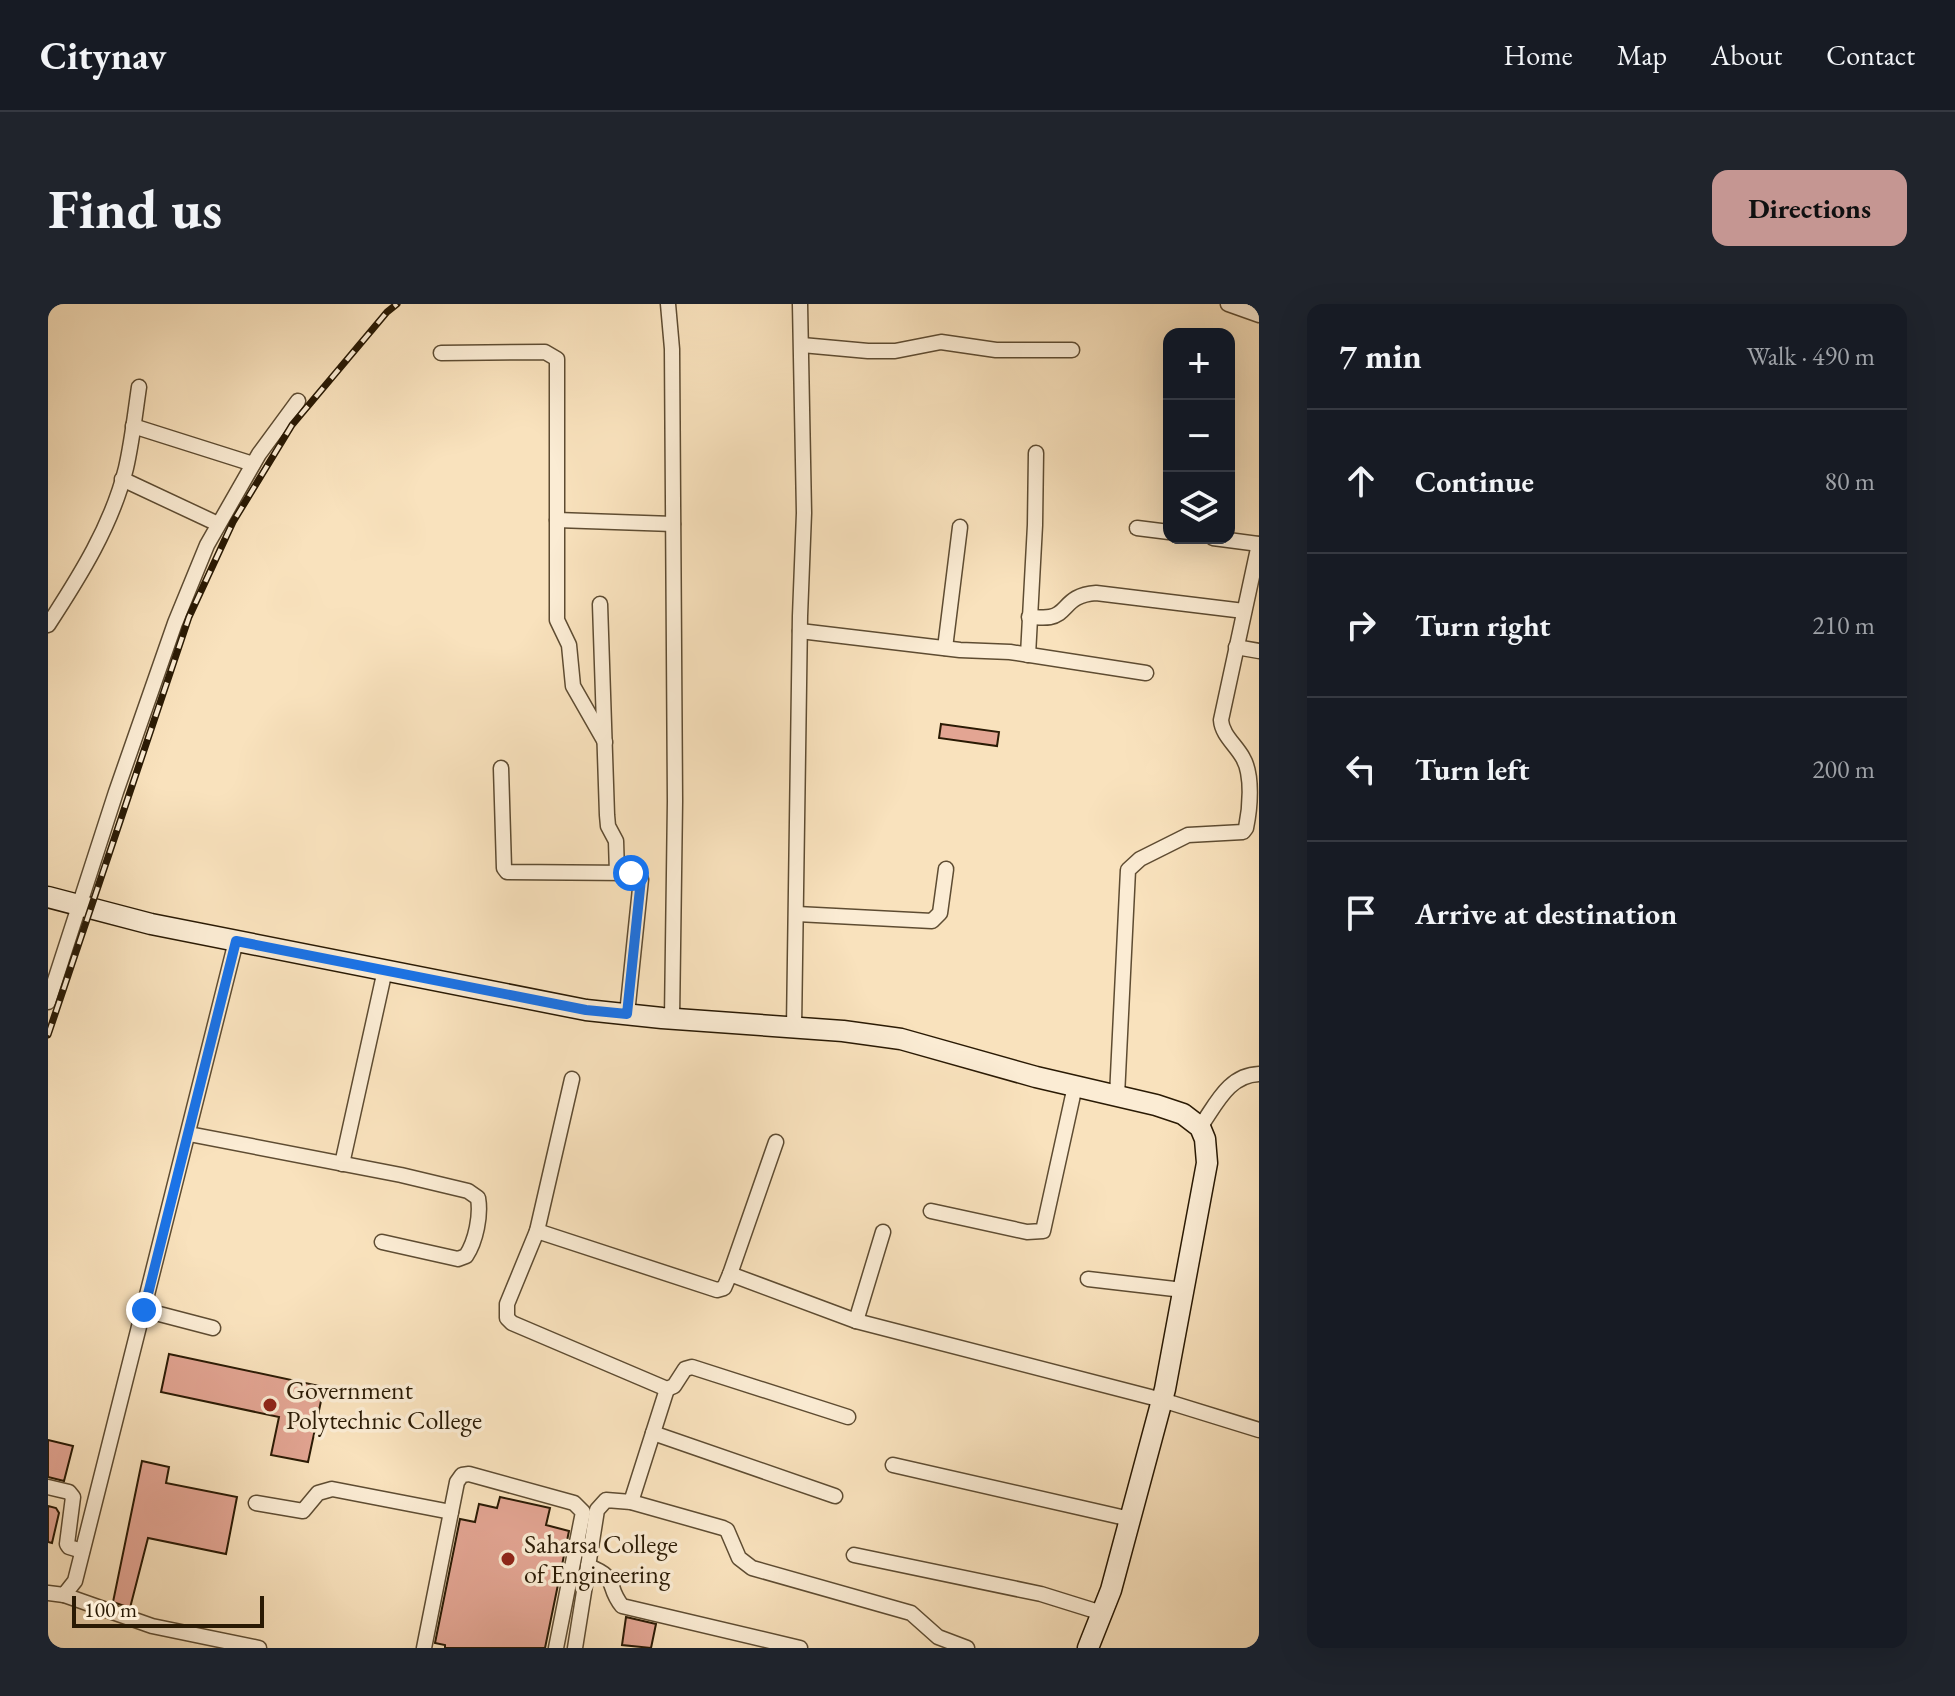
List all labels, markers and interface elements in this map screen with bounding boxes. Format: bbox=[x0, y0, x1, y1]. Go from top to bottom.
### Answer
text: Citynav bbox=[40, 31, 166, 80]
text: Home bbox=[1503, 37, 1573, 73]
text: Map bbox=[1617, 37, 1667, 73]
text: About bbox=[1711, 37, 1782, 73]
text: Contact bbox=[1826, 37, 1915, 73]
button: Directions bbox=[1712, 170, 1907, 246]
text: Find us bbox=[48, 172, 222, 245]
map controls bbox=[1163, 328, 1235, 544]
button: + bbox=[1163, 328, 1235, 400]
text: 7 min bbox=[1339, 334, 1422, 378]
text: Walk · 490 m bbox=[1747, 339, 1875, 373]
button: − bbox=[1163, 400, 1235, 472]
icon: ahead bbox=[1339, 459, 1383, 503]
text: Continue bbox=[1415, 462, 1534, 501]
text: 80 m bbox=[1825, 464, 1875, 498]
button: layers bbox=[1163, 472, 1235, 544]
icon: right bbox=[1339, 603, 1383, 647]
text: Turn right bbox=[1415, 606, 1551, 645]
text: 210 m bbox=[1812, 608, 1875, 642]
icon: left bbox=[1339, 747, 1383, 791]
text: Turn left bbox=[1415, 750, 1529, 789]
text: 200 m bbox=[1812, 752, 1875, 786]
route start bbox=[613, 855, 649, 891]
icon: arrive bbox=[1339, 891, 1383, 935]
text: Arrive at destination bbox=[1415, 894, 1677, 933]
route end bbox=[126, 1292, 162, 1328]
place label: Government Polytechnic College bbox=[286, 1373, 482, 1437]
marker: Government Polytechnic College bbox=[261, 1396, 279, 1414]
place label: Saharsa College of Engineering bbox=[524, 1527, 678, 1591]
marker: Saharsa College of Engineering bbox=[499, 1550, 517, 1568]
scale bar bbox=[72, 1592, 264, 1628]
text: 100 m bbox=[84, 1595, 137, 1624]

